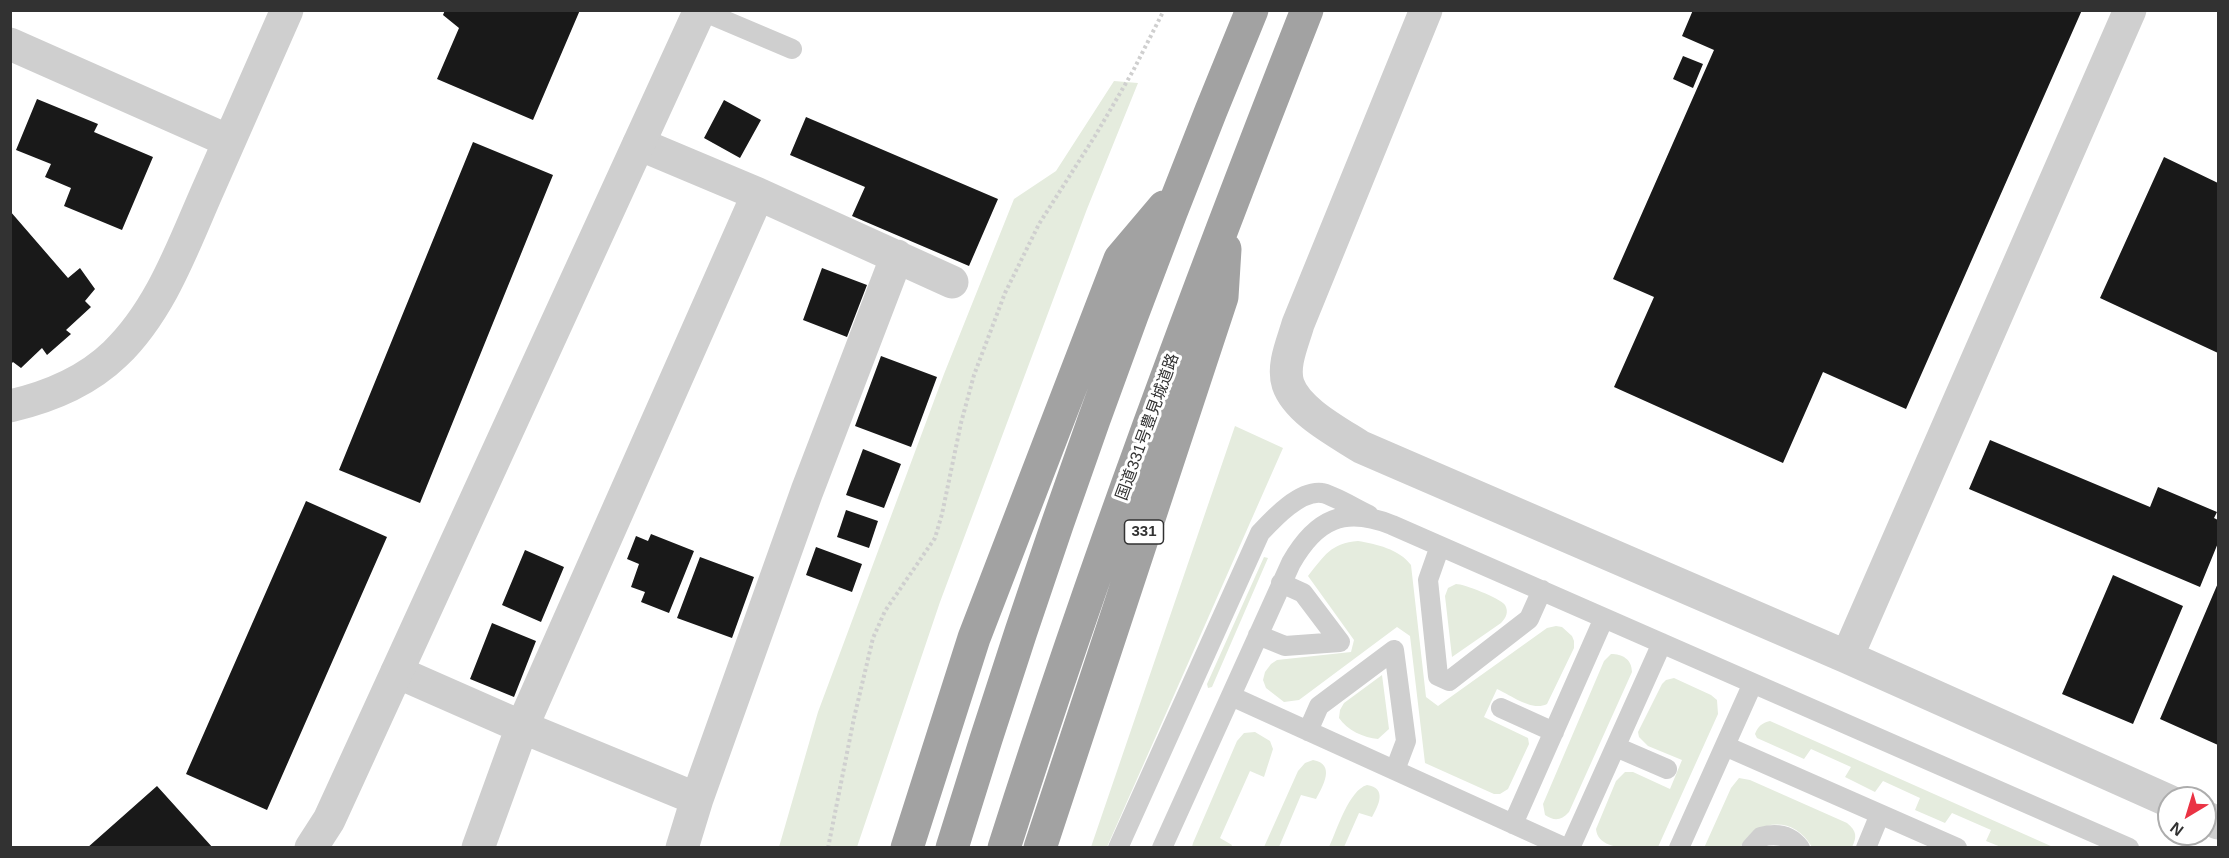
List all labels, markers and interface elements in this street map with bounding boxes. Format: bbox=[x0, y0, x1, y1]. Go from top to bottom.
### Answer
street label: 国道331号豊見城道路 bbox=[1113, 351, 1183, 503]
road number: 331 bbox=[1124, 520, 1164, 544]
north arrow bbox=[2157, 786, 2217, 846]
text: N bbox=[2167, 819, 2187, 839]

